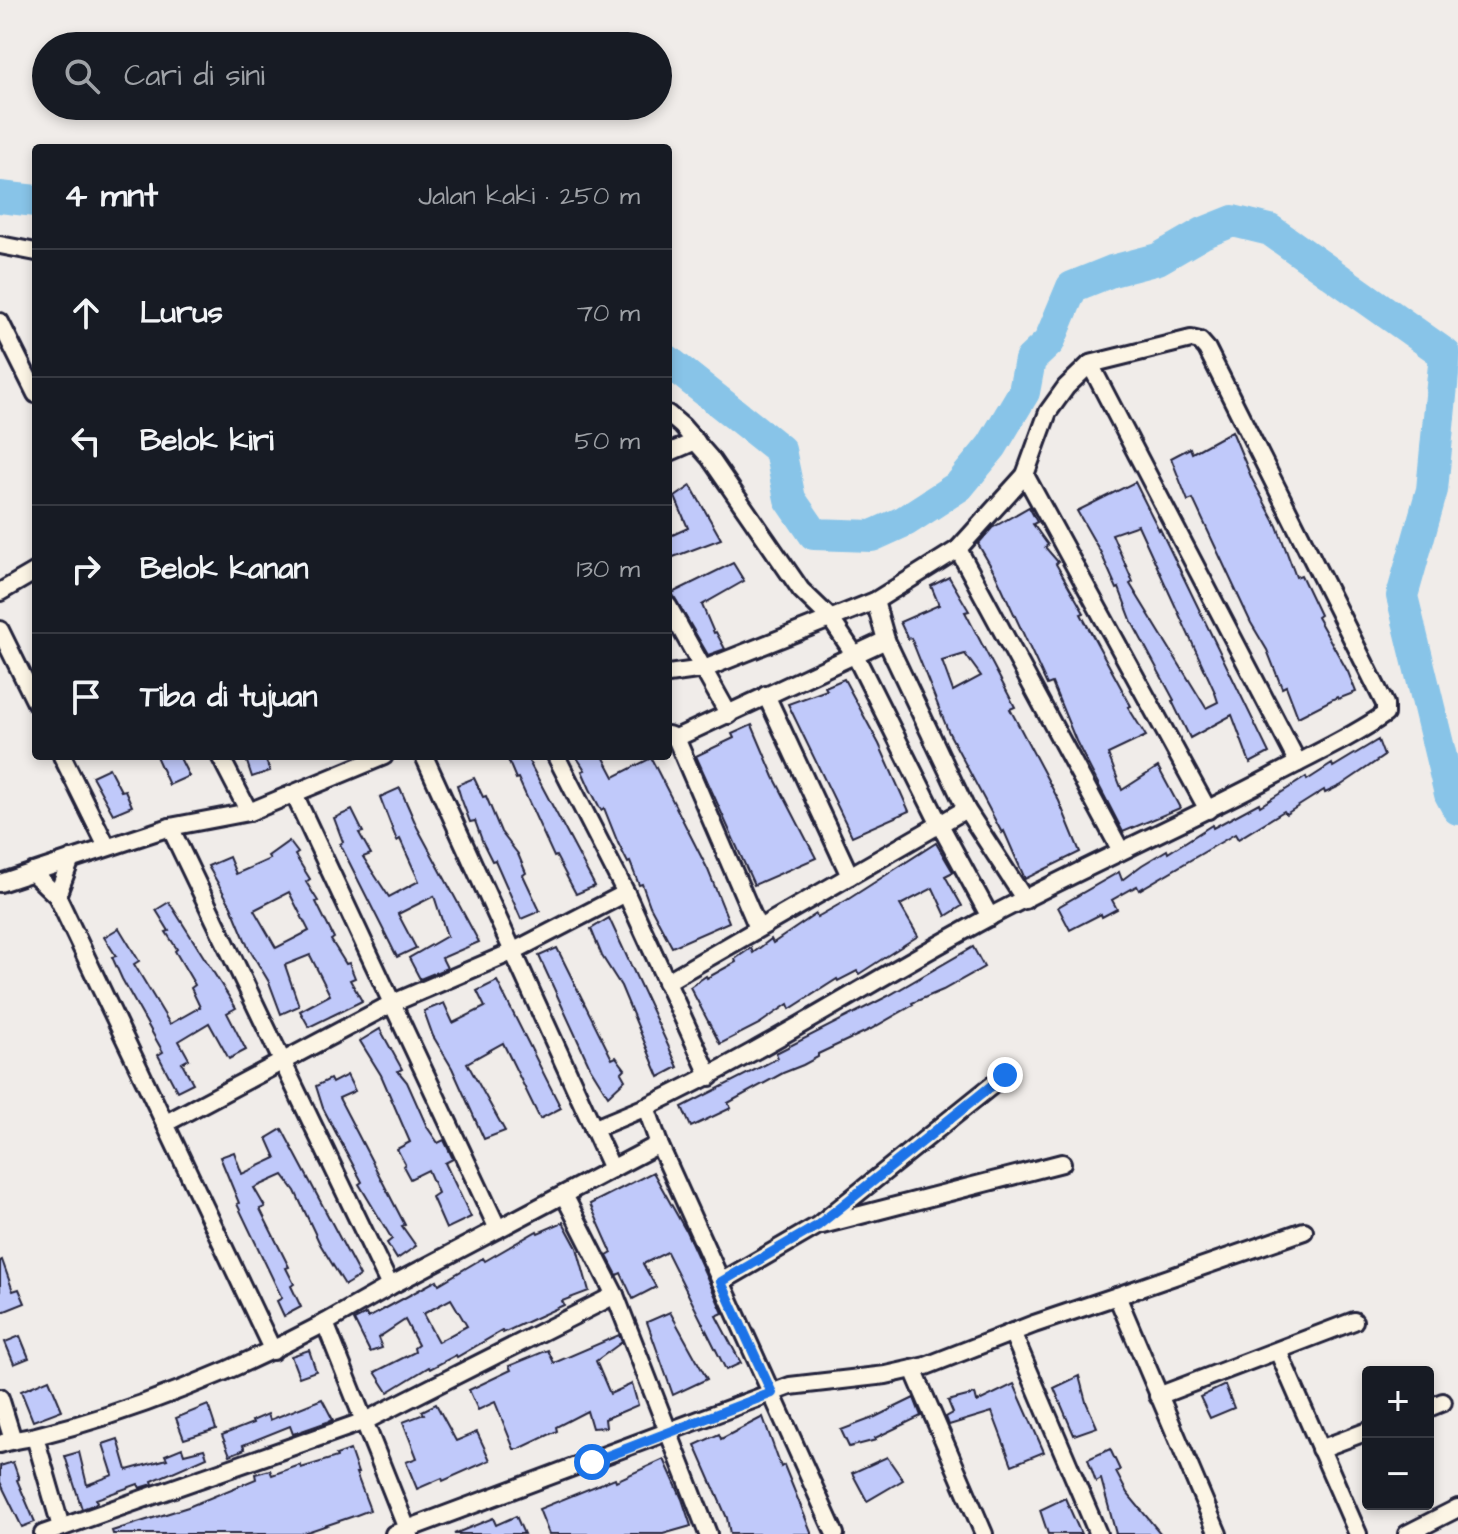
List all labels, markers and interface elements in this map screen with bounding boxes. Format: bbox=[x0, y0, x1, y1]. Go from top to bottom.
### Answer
search box bbox=[32, 32, 672, 120]
icon: search bbox=[60, 54, 104, 98]
text: Cari di sini bbox=[124, 55, 265, 97]
text: 4 mnt bbox=[64, 172, 158, 220]
text: Jalan kaki · 250 m bbox=[418, 178, 640, 214]
icon: ahead bbox=[64, 291, 108, 335]
text: Lurus bbox=[140, 292, 223, 334]
text: 70 m bbox=[577, 295, 640, 331]
icon: left bbox=[64, 419, 108, 463]
text: Belok kiri bbox=[140, 420, 274, 462]
text: 50 m bbox=[575, 423, 640, 459]
icon: right bbox=[64, 547, 108, 591]
text: Belok kanan bbox=[140, 548, 309, 590]
text: 130 m bbox=[576, 551, 640, 587]
icon: arrive bbox=[64, 675, 108, 719]
text: Tiba di tujuan bbox=[140, 676, 317, 718]
route end bbox=[987, 1057, 1023, 1093]
map controls bbox=[1362, 1366, 1434, 1510]
button: + bbox=[1362, 1366, 1434, 1438]
button: − bbox=[1362, 1438, 1434, 1510]
route start bbox=[574, 1444, 610, 1480]

